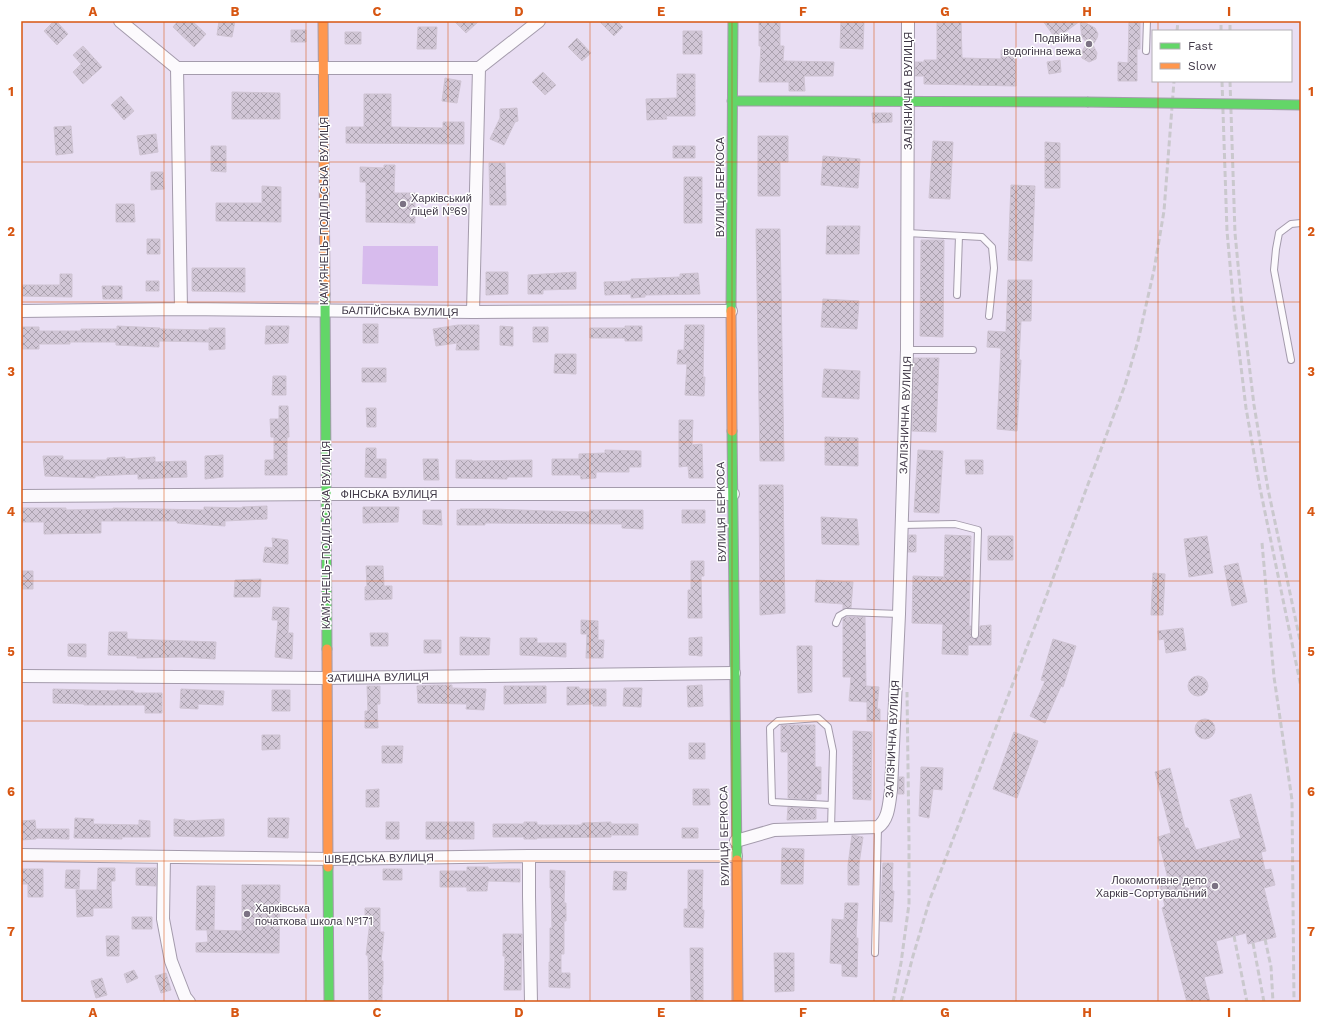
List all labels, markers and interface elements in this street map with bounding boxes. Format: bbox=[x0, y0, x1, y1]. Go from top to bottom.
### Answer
text: A bbox=[89, 4, 98, 19]
text: B bbox=[231, 4, 240, 19]
text: C bbox=[373, 4, 382, 19]
text: D bbox=[514, 4, 524, 19]
text: E bbox=[657, 4, 665, 19]
text: F bbox=[799, 4, 807, 19]
text: G bbox=[940, 4, 950, 19]
text: H bbox=[1082, 4, 1092, 19]
text: I bbox=[1227, 4, 1231, 19]
legend bbox=[1152, 30, 1292, 82]
street label: ЗАЛІЗНИЧНА ВУЛИЦЯ bbox=[902, 32, 915, 150]
place label: Подвійна водогінна вежа bbox=[1003, 32, 1082, 58]
marker: Подвійна водогінна вежа bbox=[1084, 39, 1094, 49]
text: Fast bbox=[1188, 39, 1213, 53]
text: Slow bbox=[1188, 59, 1216, 73]
text: 1 bbox=[8, 84, 14, 99]
text: 1 bbox=[1308, 84, 1314, 99]
street label: КАМ’ЯНЕЦЬ-ПОДІЛЬСЬКА ВУЛИЦЯ bbox=[318, 117, 331, 305]
street label: ВУЛИЦЯ БЕРКОСА bbox=[714, 136, 727, 237]
place label: Харківський ліцей №69 bbox=[411, 192, 472, 218]
marker: Харківський ліцей №69 bbox=[398, 199, 408, 209]
text: 2 bbox=[7, 224, 15, 239]
text: 2 bbox=[1307, 224, 1315, 239]
street label: БАЛТІЙСЬКА ВУЛИЦЯ bbox=[341, 304, 459, 319]
street label: ЗАЛІЗНИЧНА ВУЛИЦЯ bbox=[897, 356, 914, 474]
text: 3 bbox=[7, 364, 15, 379]
text: 3 bbox=[1307, 364, 1315, 379]
street label: КАМ’ЯНЕЦЬ-ПОДІЛЬСЬКА ВУЛИЦЯ bbox=[320, 441, 333, 629]
street label: ВУЛИЦЯ БЕРКОСА bbox=[714, 461, 729, 562]
street label: ФІНСЬКА ВУЛИЦЯ bbox=[341, 488, 437, 501]
text: 4 bbox=[7, 504, 16, 519]
text: 4 bbox=[1307, 504, 1316, 519]
text: 5 bbox=[7, 644, 15, 659]
text: 5 bbox=[1307, 644, 1315, 659]
street label: ЗАТИШНА ВУЛИЦЯ bbox=[327, 670, 429, 685]
street label: ЗАЛІЗНИЧНА ВУЛИЦЯ bbox=[883, 680, 902, 798]
text: 6 bbox=[7, 784, 15, 799]
text: 6 bbox=[1307, 784, 1315, 799]
street label: ВУЛИЦЯ БЕРКОСА bbox=[717, 785, 732, 886]
street label: ШВЕДСЬКА ВУЛИЦЯ bbox=[324, 851, 434, 866]
place label: Локомотивне депо Харків-Сортувальний bbox=[1096, 874, 1207, 900]
marker: Локомотивне депо Харків-Сортувальний bbox=[1210, 881, 1220, 891]
place label: Харківська початкова школа №171 bbox=[255, 902, 373, 928]
marker: Харківська початкова школа №171 bbox=[242, 909, 252, 919]
text: 7 bbox=[7, 924, 15, 939]
text: 7 bbox=[1307, 924, 1315, 939]
text: A bbox=[89, 1005, 98, 1020]
text: B bbox=[231, 1005, 240, 1020]
text: C bbox=[373, 1005, 382, 1020]
text: D bbox=[514, 1005, 524, 1020]
text: E bbox=[657, 1005, 665, 1020]
text: F bbox=[799, 1005, 807, 1020]
text: G bbox=[940, 1005, 950, 1020]
text: H bbox=[1082, 1005, 1092, 1020]
text: I bbox=[1227, 1005, 1231, 1020]

